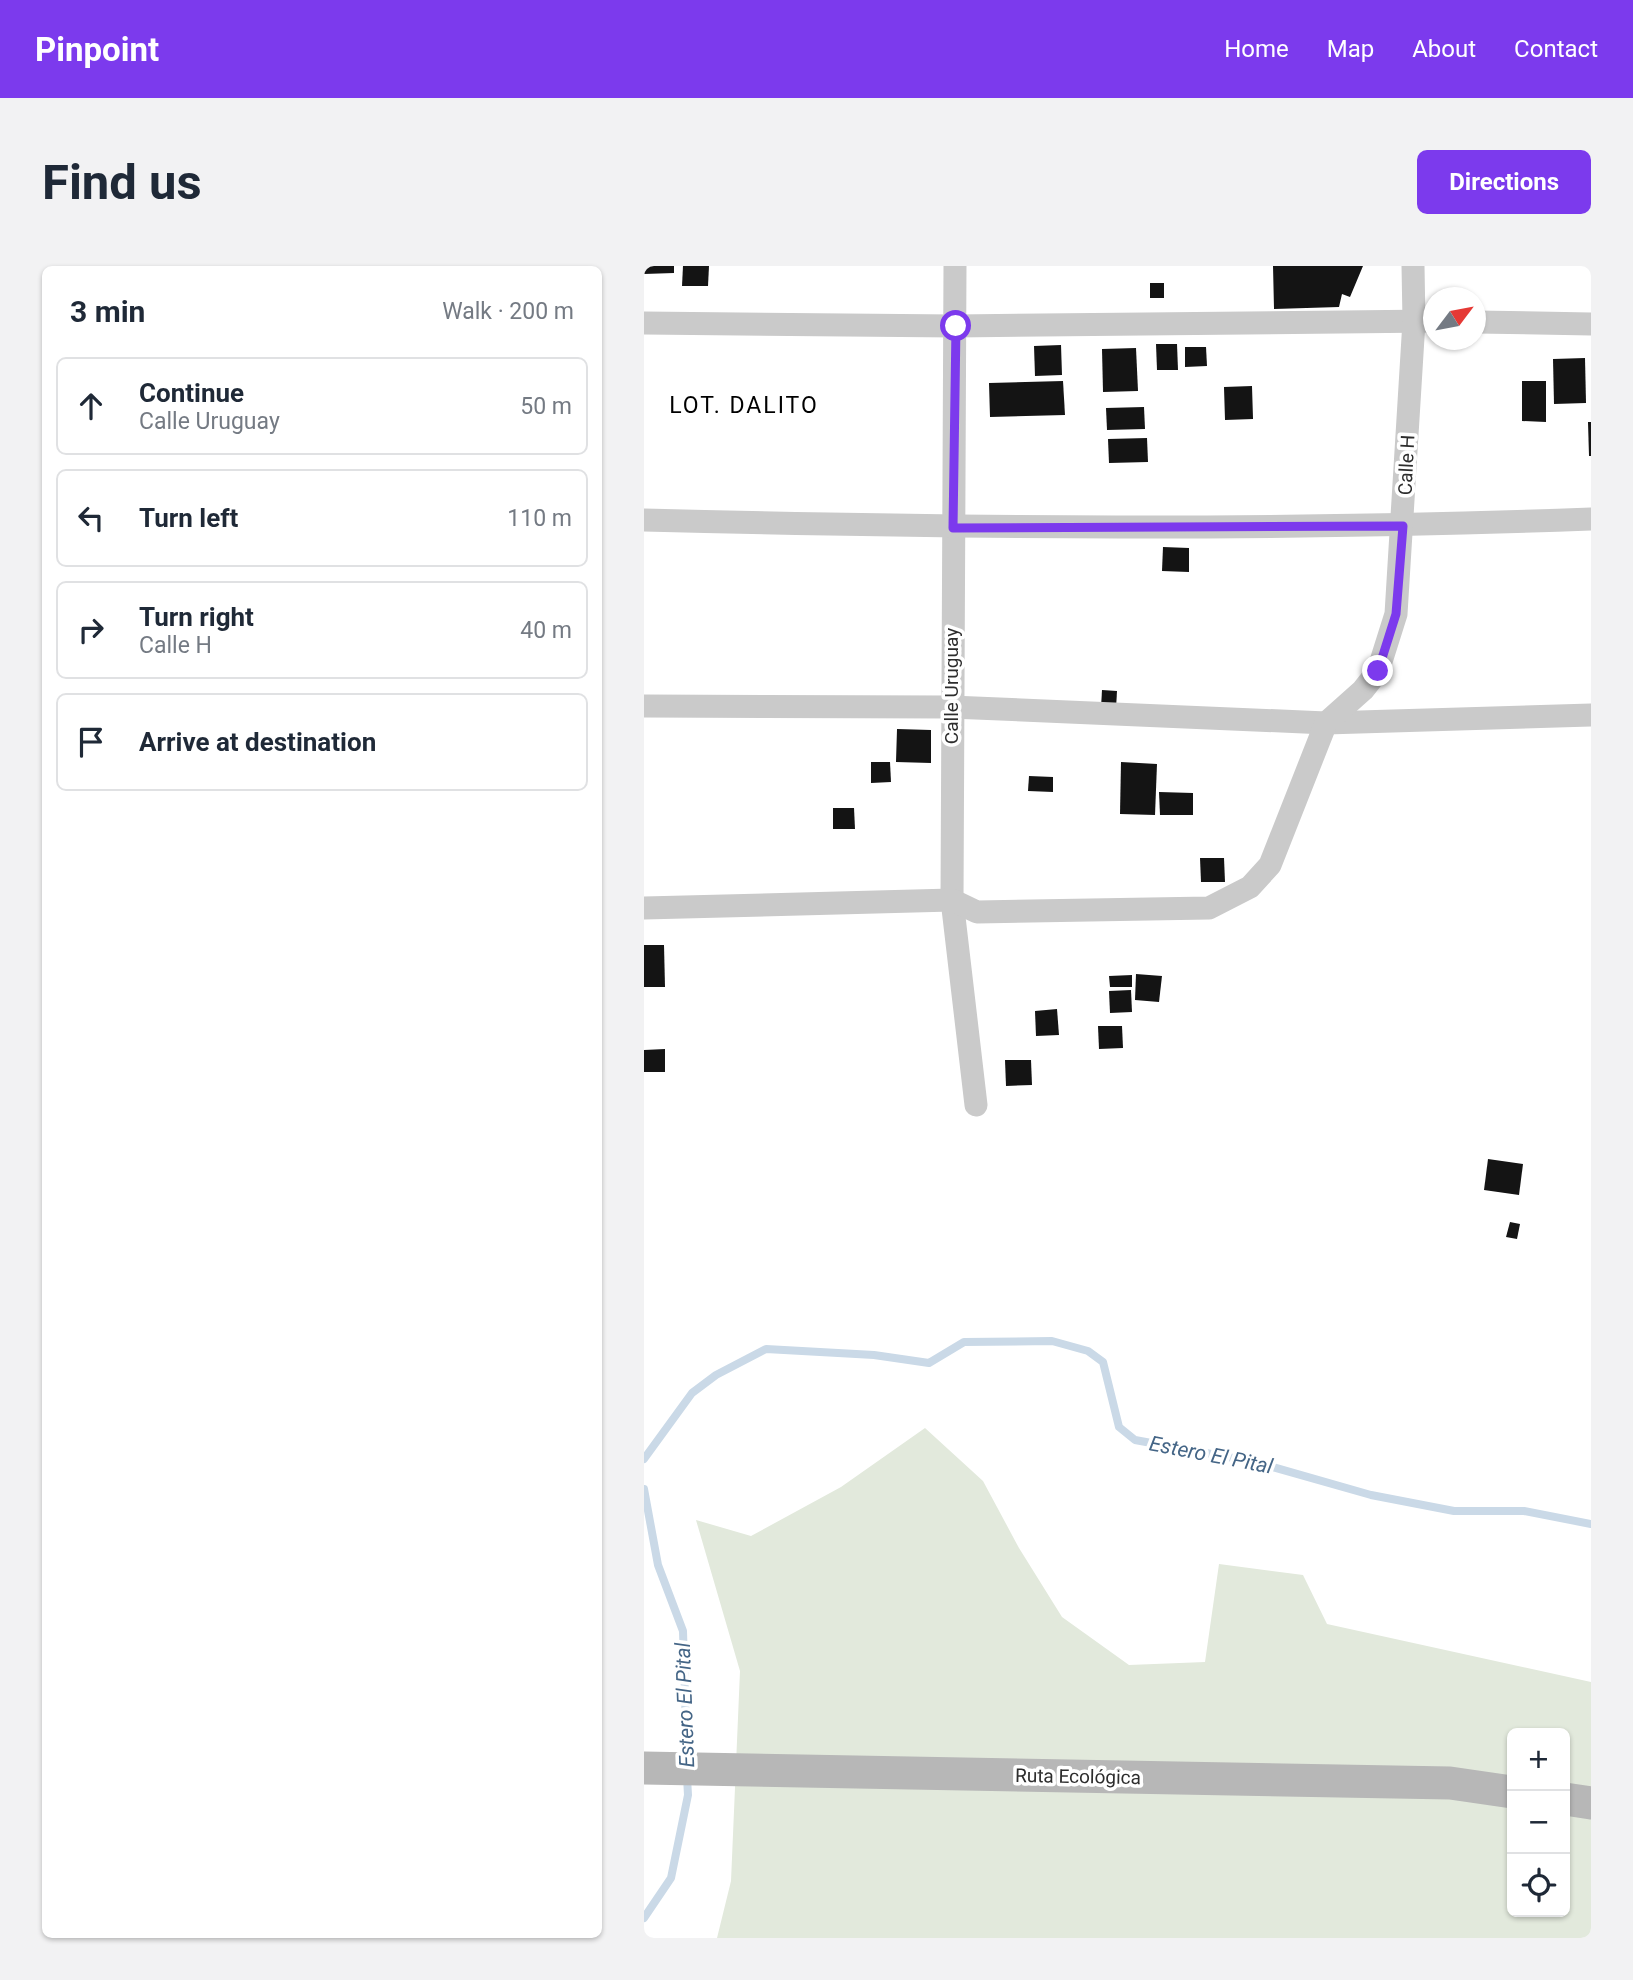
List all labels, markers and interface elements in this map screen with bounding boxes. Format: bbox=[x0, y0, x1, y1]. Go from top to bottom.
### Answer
text: Pinpoint bbox=[35, 30, 159, 69]
text: Home bbox=[1224, 35, 1289, 63]
text: Map bbox=[1327, 35, 1374, 63]
text: About bbox=[1412, 35, 1476, 63]
text: Contact bbox=[1514, 35, 1598, 63]
button: Directions bbox=[1417, 150, 1591, 214]
text: Find us bbox=[42, 154, 202, 211]
north arrow bbox=[1423, 287, 1486, 350]
text: 3 min bbox=[70, 294, 145, 329]
text: Walk · 200 m bbox=[442, 298, 574, 325]
route start bbox=[940, 310, 971, 341]
text: Continue bbox=[139, 378, 244, 408]
icon: ahead bbox=[72, 387, 110, 425]
district label: LOT. DALITO bbox=[669, 392, 819, 419]
text: 50 m bbox=[520, 393, 572, 420]
text: Calle Uruguay bbox=[139, 408, 280, 435]
street label: Calle H bbox=[1393, 434, 1420, 496]
icon: left bbox=[72, 499, 110, 537]
text: Turn left bbox=[139, 503, 238, 533]
text: 110 m bbox=[507, 505, 572, 532]
text: Turn right bbox=[139, 602, 254, 632]
icon: right bbox=[72, 611, 110, 649]
text: 40 m bbox=[520, 617, 572, 644]
street label: Calle Uruguay bbox=[940, 628, 963, 744]
text: Calle H bbox=[139, 632, 212, 659]
route end bbox=[1362, 655, 1393, 686]
icon: arrive bbox=[72, 723, 110, 761]
text: Arrive at destination bbox=[139, 727, 376, 757]
water label: Estero El Pital bbox=[1147, 1431, 1276, 1479]
water label: Estero El Pital bbox=[671, 1641, 699, 1768]
map controls bbox=[1507, 1728, 1570, 1917]
button: + bbox=[1507, 1728, 1570, 1791]
street label: Ruta Ecológica bbox=[1015, 1764, 1141, 1789]
button: − bbox=[1507, 1791, 1570, 1854]
button: locate bbox=[1507, 1854, 1570, 1917]

